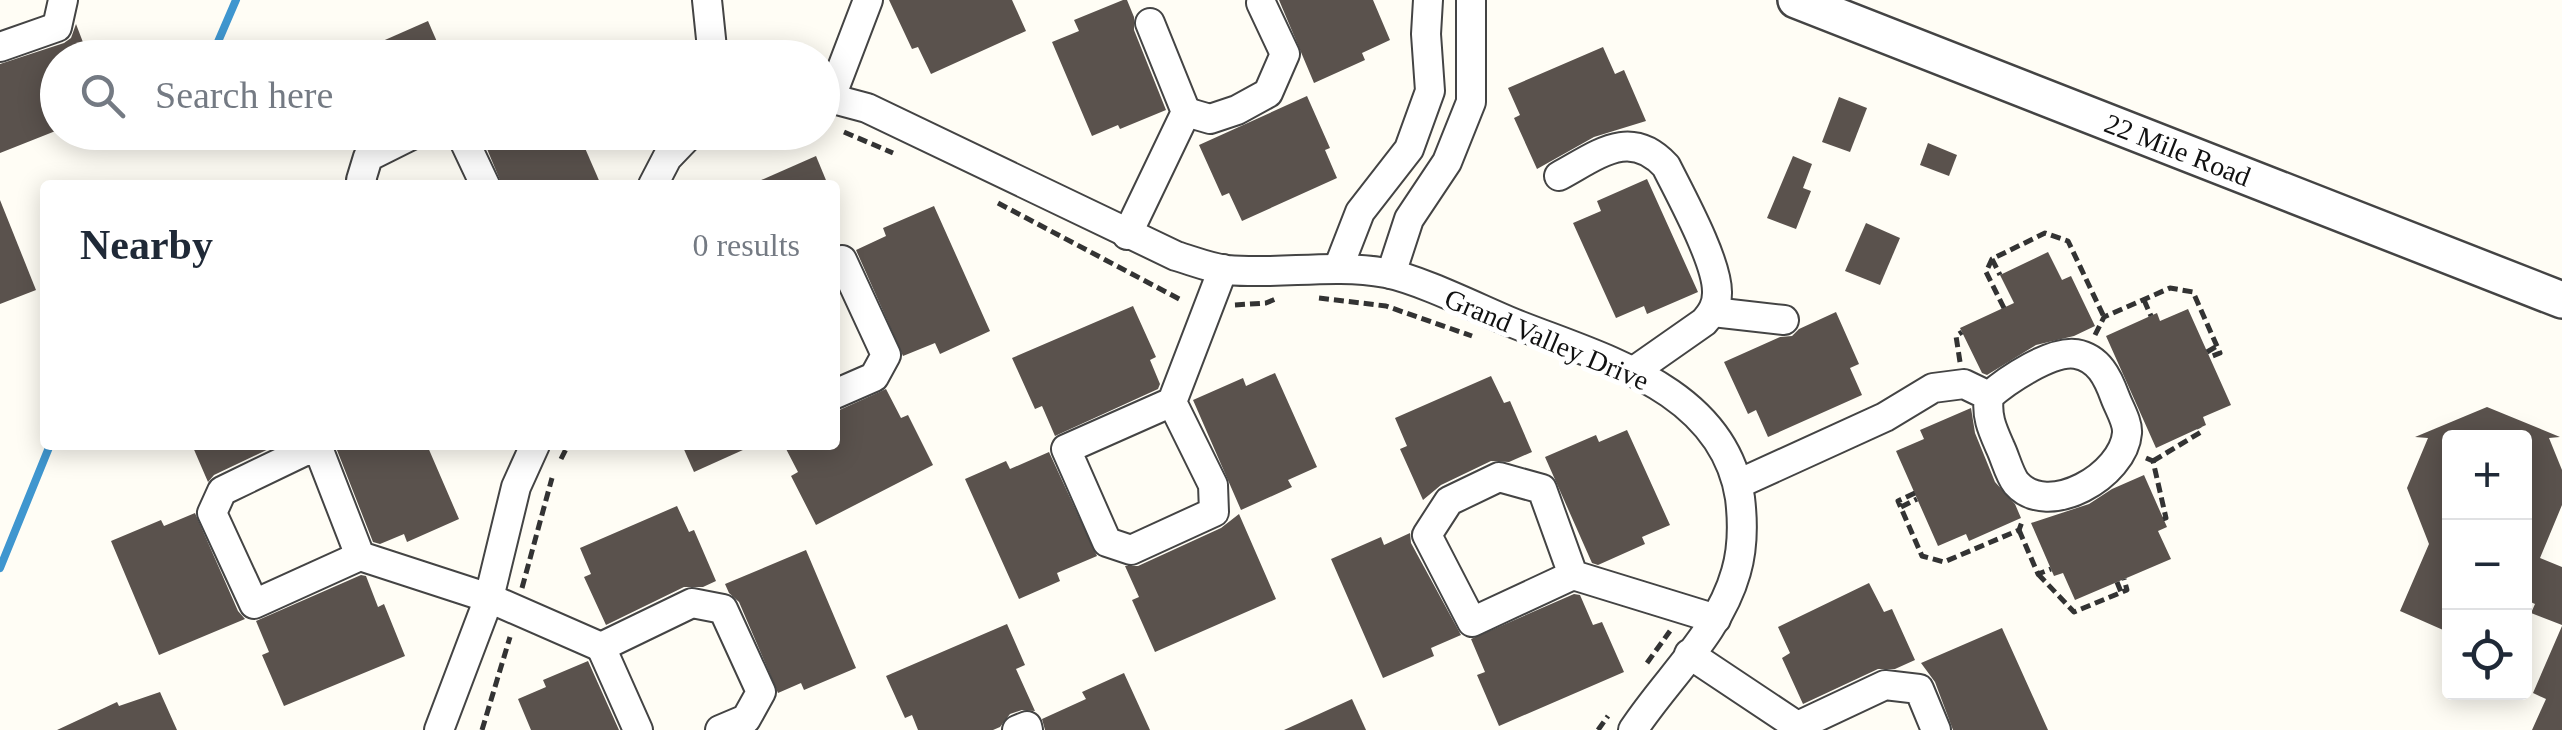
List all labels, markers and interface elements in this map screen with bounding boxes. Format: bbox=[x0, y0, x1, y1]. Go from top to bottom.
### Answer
search box bbox=[40, 40, 840, 150]
icon: search bbox=[75, 68, 130, 123]
text: Search here bbox=[155, 74, 333, 116]
street label: 22 Mile Road bbox=[2100, 107, 2255, 193]
text: Nearby bbox=[80, 222, 213, 268]
text: 0 results bbox=[692, 227, 800, 263]
street label: Grand Valley Drive bbox=[1440, 282, 1654, 396]
map controls bbox=[2442, 430, 2532, 700]
button: + bbox=[2442, 430, 2532, 520]
button: − bbox=[2442, 520, 2532, 610]
button: locate bbox=[2442, 610, 2532, 700]

